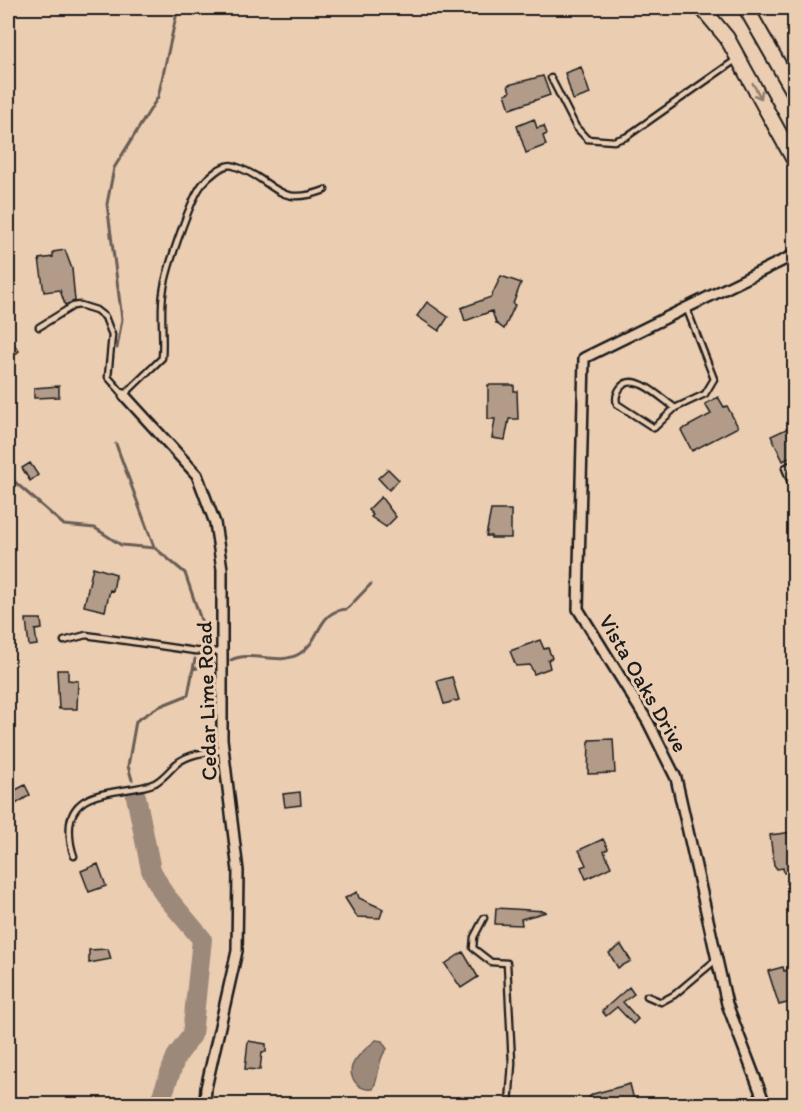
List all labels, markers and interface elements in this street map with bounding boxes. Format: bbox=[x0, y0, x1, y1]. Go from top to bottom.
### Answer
one-way arrow bbox=[751, 82, 763, 99]
street label: Vista Oaks Drive bbox=[593, 609, 694, 757]
street label: Cedar Lime Road bbox=[190, 621, 223, 781]

